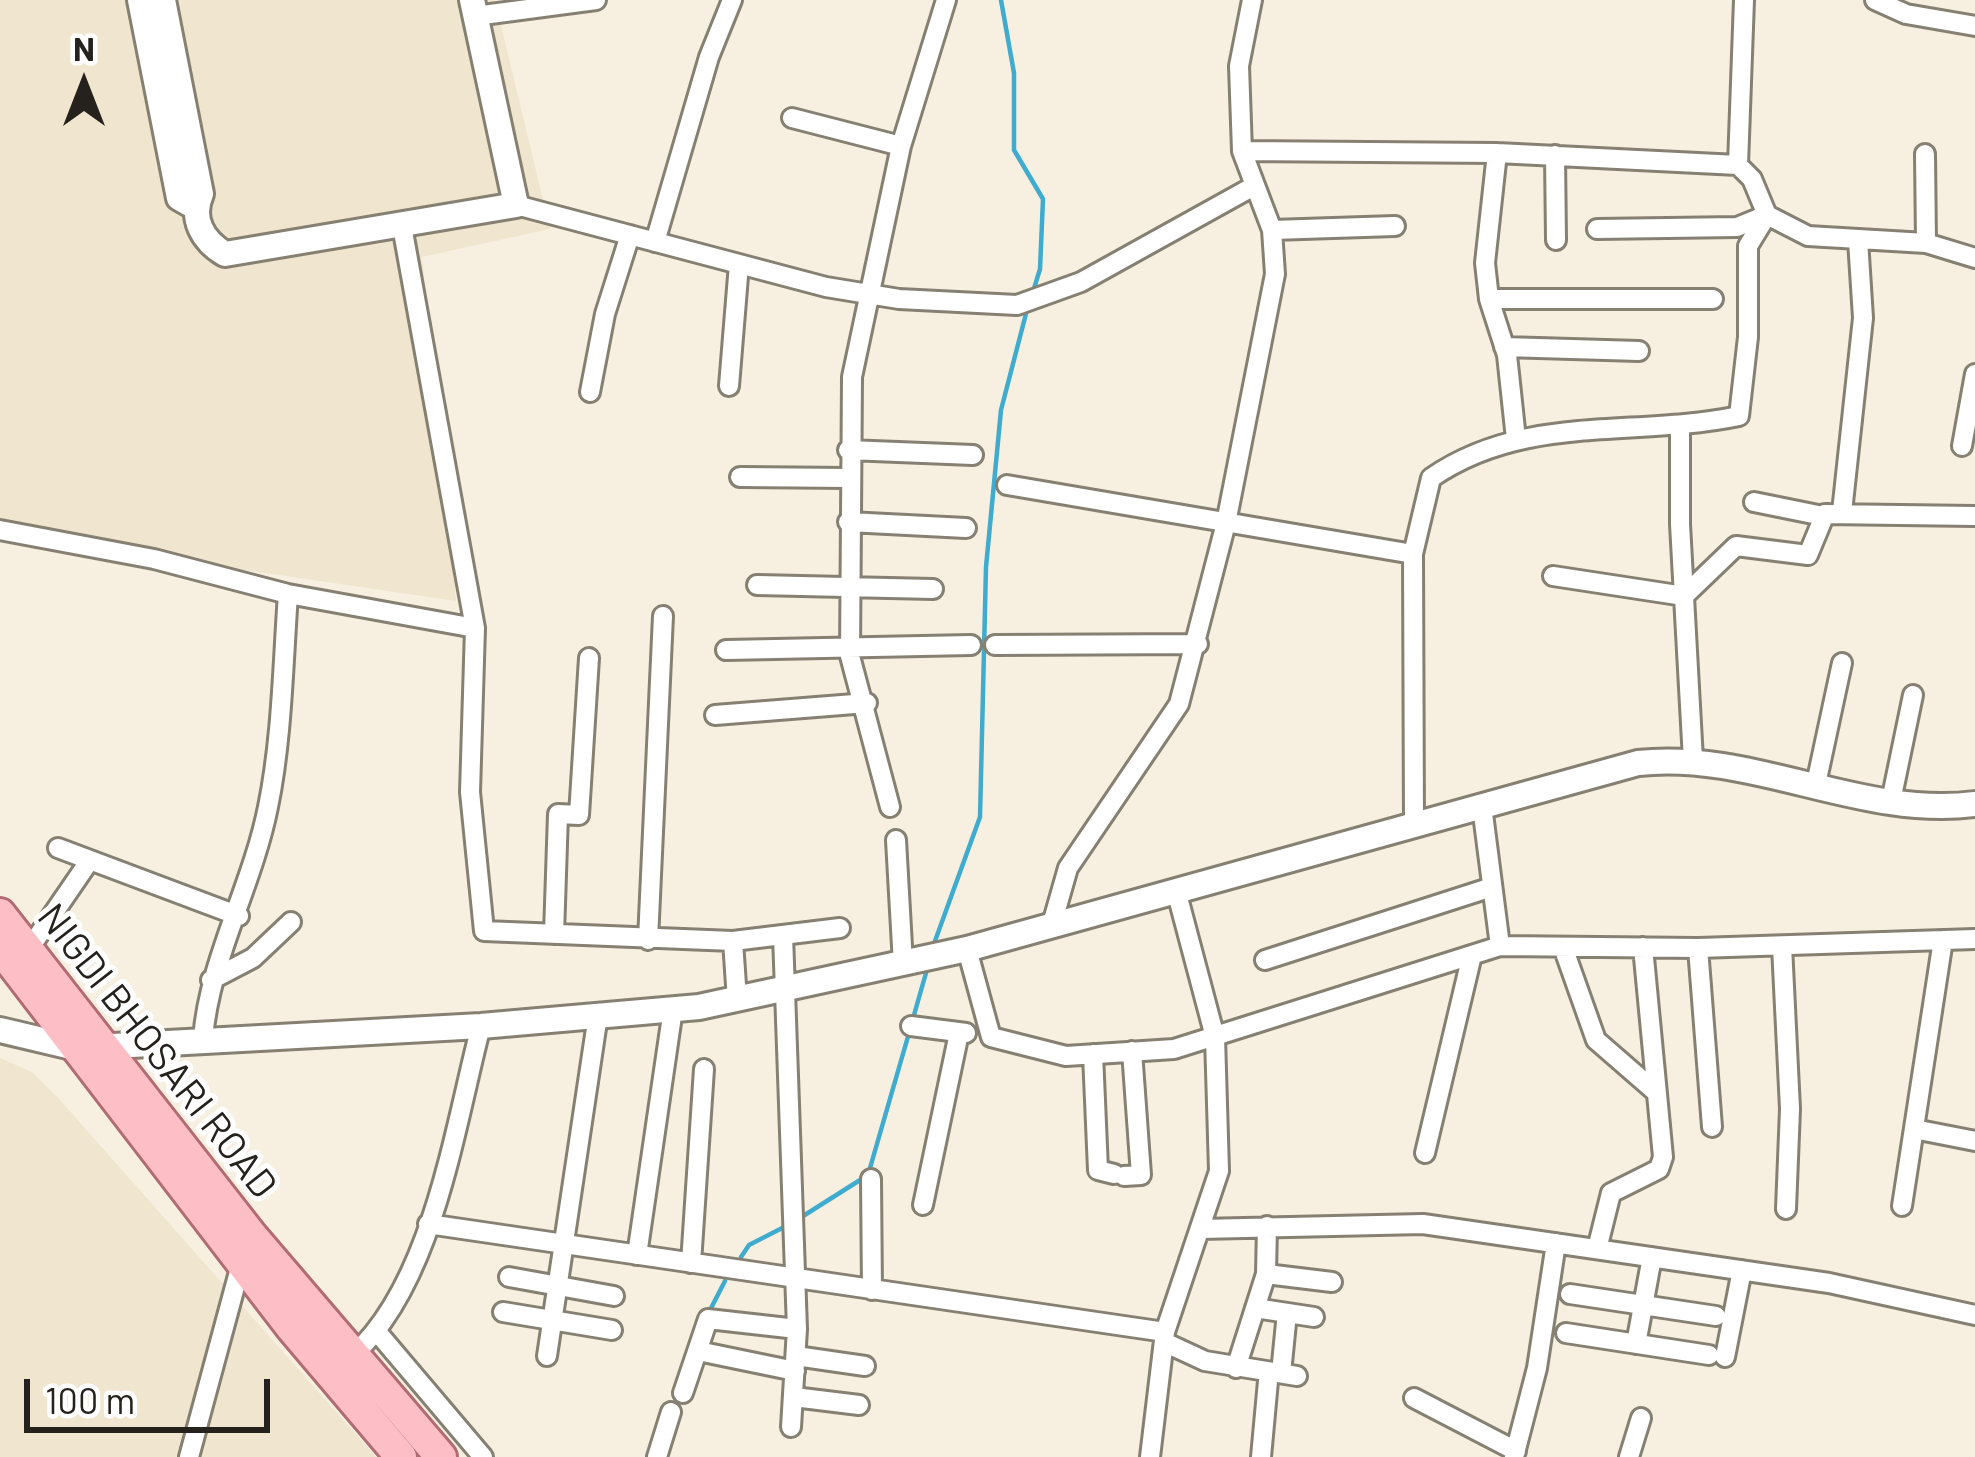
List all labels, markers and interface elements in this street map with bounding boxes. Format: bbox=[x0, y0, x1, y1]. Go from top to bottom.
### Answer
north arrow bbox=[24, 24, 144, 144]
text: N bbox=[73, 28, 95, 68]
street label: NIGDI BHOSARI ROAD bbox=[28, 894, 286, 1208]
scale bar bbox=[30, 1355, 276, 1429]
text: 100 m bbox=[45, 1378, 135, 1421]

